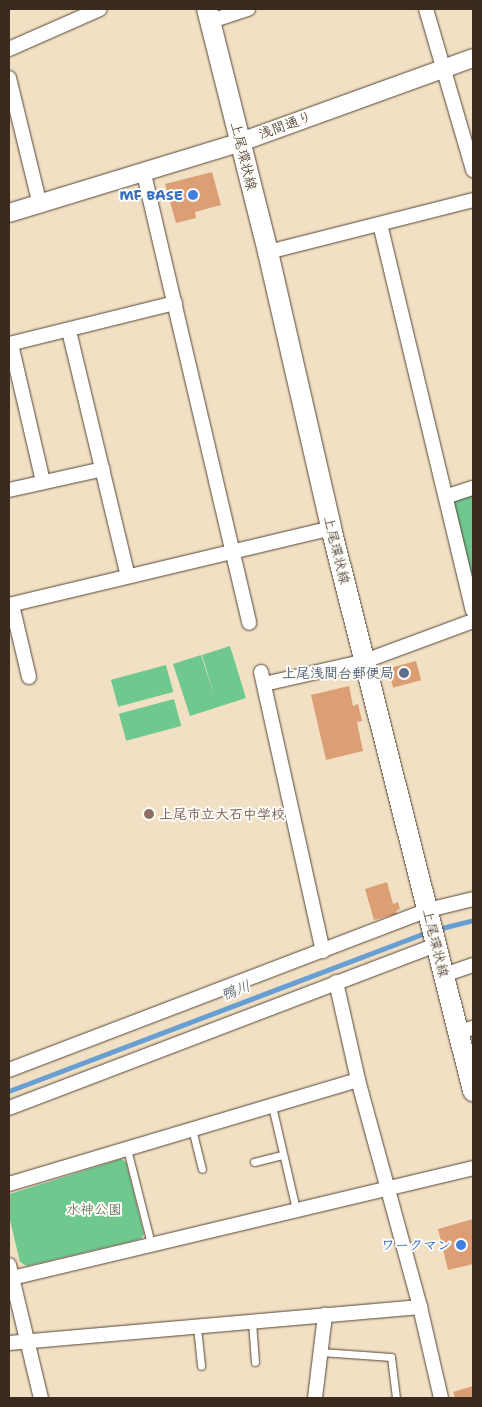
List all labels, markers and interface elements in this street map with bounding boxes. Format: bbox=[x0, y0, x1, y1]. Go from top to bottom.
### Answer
street label: 浅間通り bbox=[256, 108, 314, 142]
street label: 上尾環状線 bbox=[227, 120, 261, 192]
place label: MF BASE bbox=[119, 187, 183, 203]
marker: MF BASE bbox=[187, 189, 199, 201]
street label: 上尾環状線 bbox=[320, 514, 354, 586]
place label: 上尾浅間台郵便局 bbox=[282, 665, 394, 681]
marker: 上尾浅間台郵便局 bbox=[398, 667, 410, 679]
place label: 上尾市立大石中学校 bbox=[159, 806, 285, 822]
marker: 上尾市立大石中学校 bbox=[143, 808, 155, 820]
street label: 上尾環状線 bbox=[419, 907, 453, 979]
water label: 鴨川 bbox=[219, 977, 253, 1005]
park label: 水神公園 bbox=[66, 1201, 122, 1217]
place label: ワークマン bbox=[381, 1237, 451, 1253]
marker: ワークマン bbox=[455, 1239, 467, 1251]

